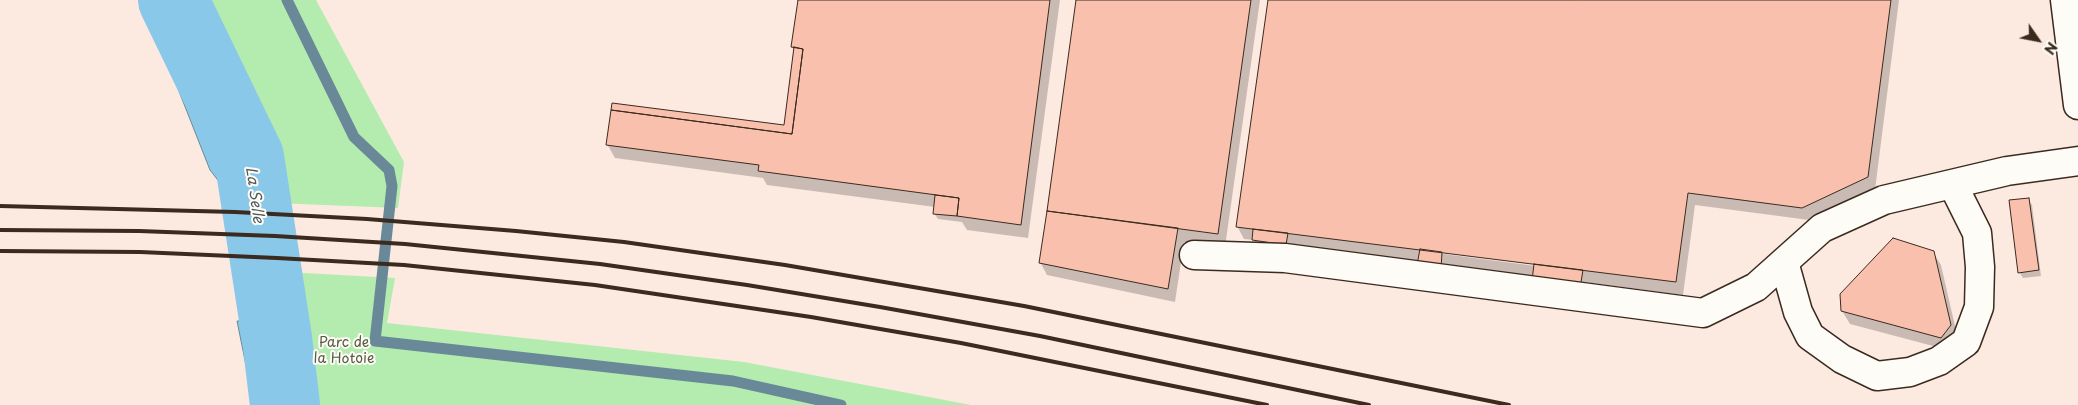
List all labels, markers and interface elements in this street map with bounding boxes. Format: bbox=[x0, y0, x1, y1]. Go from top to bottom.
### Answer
north arrow bbox=[2013, 15, 2063, 65]
text: N bbox=[2039, 38, 2063, 59]
water label: La Selle bbox=[241, 166, 267, 224]
park label: Parc de la Hotoie bbox=[314, 335, 374, 368]

